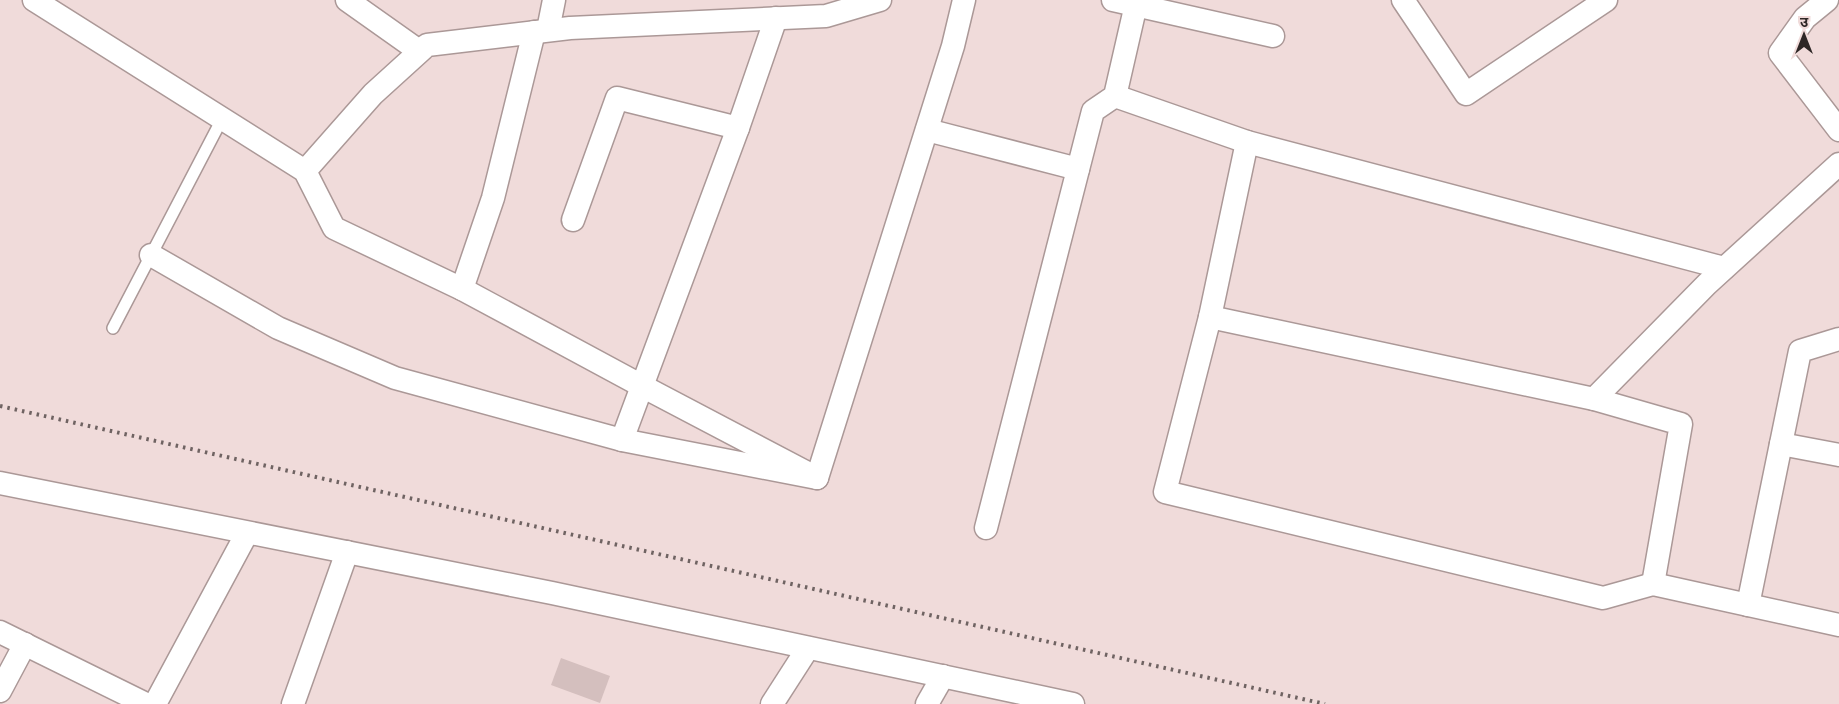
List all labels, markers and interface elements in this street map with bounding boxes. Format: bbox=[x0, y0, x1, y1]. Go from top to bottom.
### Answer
north arrow bbox=[1779, 10, 1829, 60]
text: उ bbox=[1800, 13, 1809, 31]

